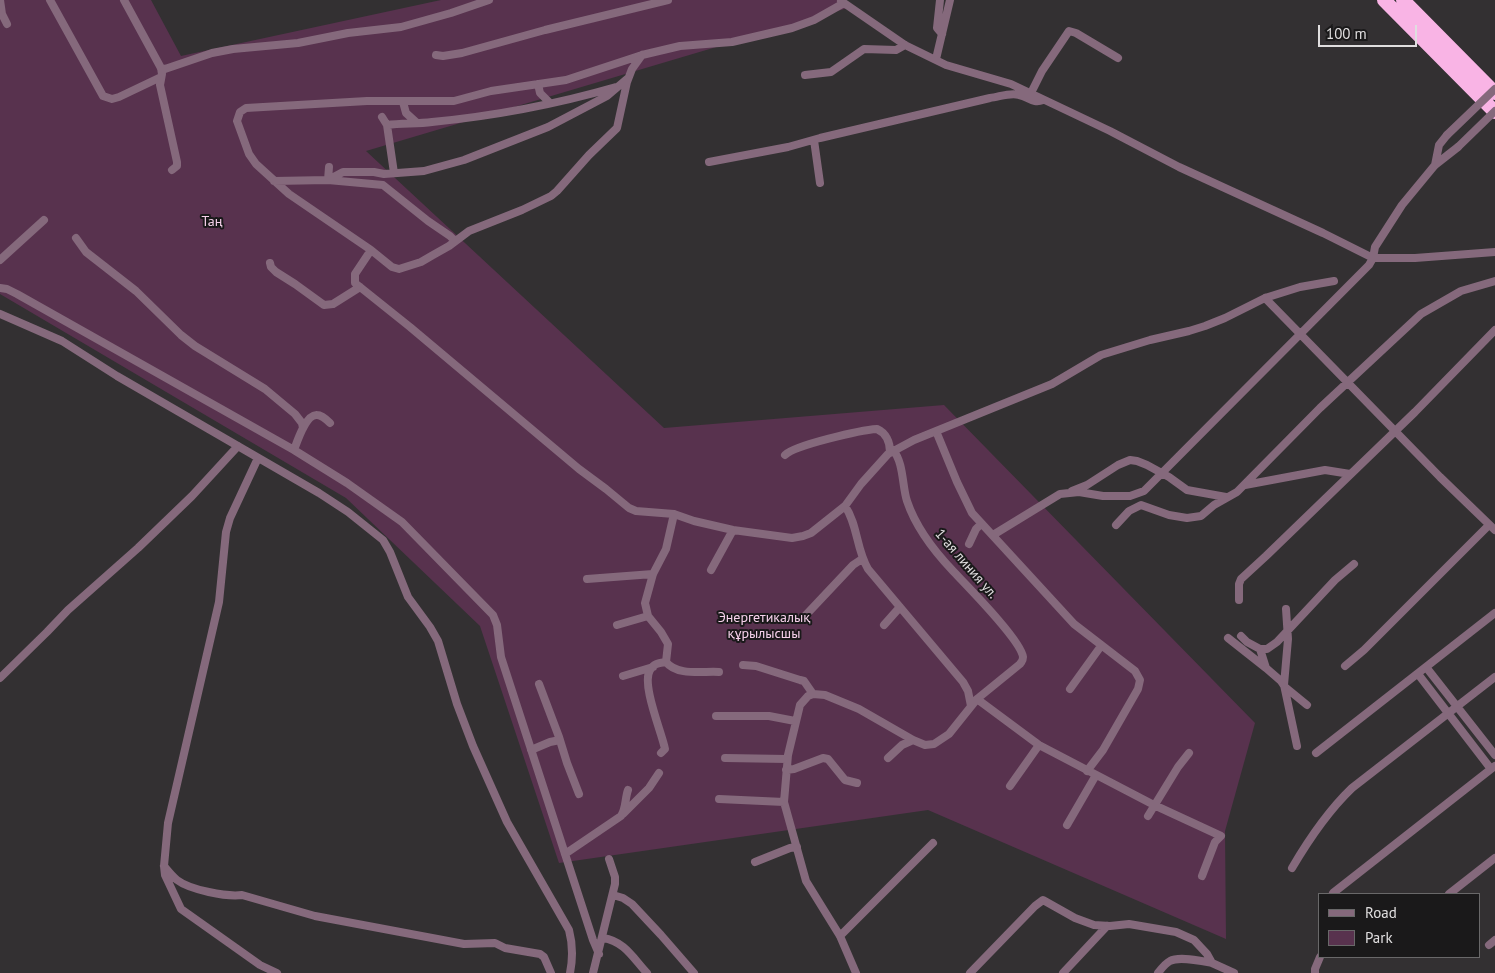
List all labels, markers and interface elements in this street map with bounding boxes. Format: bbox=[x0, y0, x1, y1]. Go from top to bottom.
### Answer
scale bar bbox=[1320, 15, 1419, 47]
text: 100 m bbox=[1326, 24, 1367, 43]
park label: Таң bbox=[202, 214, 222, 230]
street label: 1-ая линия ул. bbox=[931, 526, 1001, 602]
park label: Энергетикалық құрылысшы bbox=[718, 610, 810, 642]
legend bbox=[1318, 893, 1480, 958]
text: Road bbox=[1365, 903, 1397, 922]
text: Park bbox=[1365, 928, 1393, 947]

